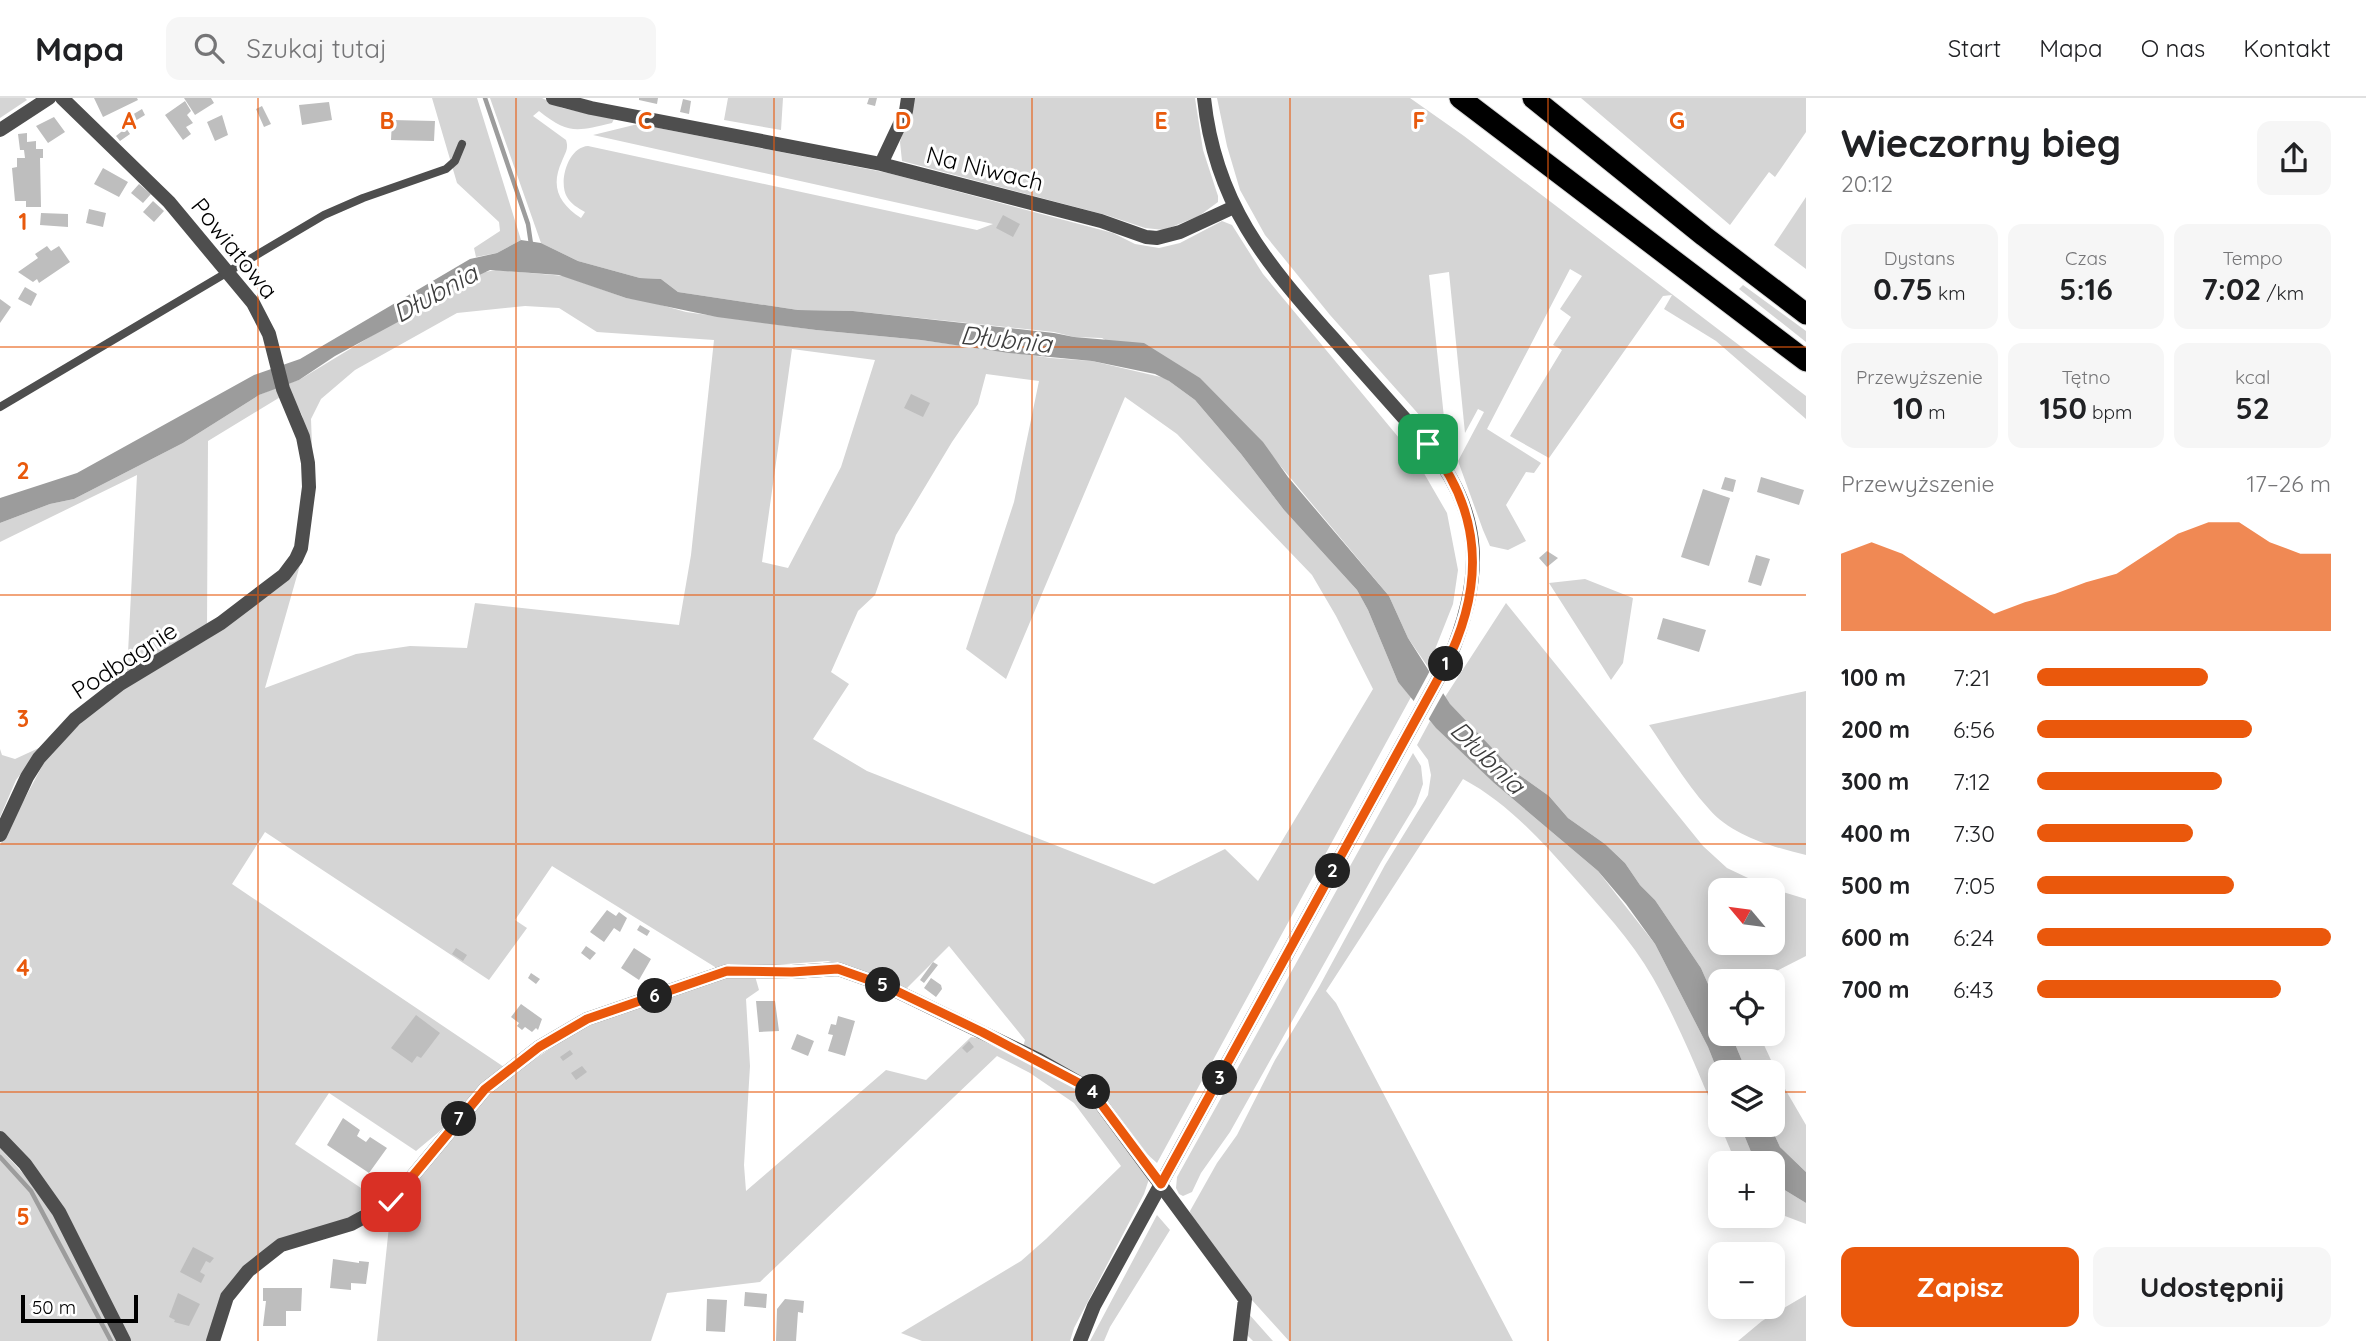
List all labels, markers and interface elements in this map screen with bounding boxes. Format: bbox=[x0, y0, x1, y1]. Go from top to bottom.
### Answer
search box bbox=[166, 17, 656, 80]
text: Mapa bbox=[35, 28, 124, 69]
icon: search bbox=[190, 29, 228, 67]
text: Szukaj tutaj bbox=[246, 32, 387, 65]
text: Start bbox=[1948, 33, 2001, 63]
text: Mapa bbox=[2039, 33, 2103, 63]
text: O nas bbox=[2141, 33, 2205, 63]
text: Kontakt bbox=[2243, 33, 2331, 63]
text: A bbox=[122, 106, 137, 135]
text: B bbox=[379, 106, 395, 135]
text: C bbox=[638, 106, 652, 135]
text: D bbox=[895, 106, 911, 135]
text: E bbox=[1154, 106, 1168, 135]
text: F bbox=[1413, 106, 1425, 135]
text: G bbox=[1669, 106, 1685, 135]
text: Wieczorny bieg bbox=[1841, 119, 2121, 167]
button: share bbox=[2257, 121, 2331, 195]
street label: Na Niwach bbox=[923, 139, 1047, 197]
text: 20:12 bbox=[1841, 169, 1893, 198]
street label: Powiatowa bbox=[185, 191, 285, 305]
text: 1 bbox=[19, 207, 27, 236]
text: Dystans bbox=[1884, 246, 1955, 270]
text: Czas bbox=[2065, 246, 2107, 270]
text: Tempo bbox=[2223, 246, 2283, 270]
water label: Dłubnia bbox=[387, 256, 484, 330]
text: 0.75 bbox=[1873, 270, 1933, 308]
text: 5:16 bbox=[2059, 270, 2113, 308]
text: 7:02 bbox=[2201, 270, 2261, 308]
text: km bbox=[1933, 281, 1965, 305]
text: /km bbox=[2261, 281, 2304, 305]
water label: Dłubnia bbox=[959, 318, 1055, 360]
text: Przewyższenie bbox=[1856, 365, 1983, 389]
text: Tętno bbox=[2062, 365, 2110, 389]
text: kcal bbox=[2235, 365, 2270, 389]
text: 10 bbox=[1893, 389, 1923, 427]
text: 150 bbox=[2040, 389, 2087, 427]
text: 52 bbox=[2235, 389, 2270, 427]
text: m bbox=[1923, 400, 1946, 424]
text: bpm bbox=[2087, 400, 2132, 424]
pin bbox=[1398, 414, 1458, 474]
icon: arrive bbox=[1409, 425, 1447, 463]
text: 2 bbox=[16, 456, 30, 485]
text: Przewyższenie bbox=[1841, 469, 1995, 498]
text: 17–26 m bbox=[2247, 469, 2331, 498]
street label: Podbagnie bbox=[66, 615, 182, 705]
pin: 1 bbox=[1428, 646, 1464, 682]
text: 1 bbox=[1442, 651, 1449, 675]
text: 100 m bbox=[1841, 663, 1906, 692]
text: 7:21 bbox=[1953, 663, 1990, 692]
text: 3 bbox=[17, 704, 29, 733]
water label: Dłubnia bbox=[1444, 713, 1533, 802]
text: 200 m bbox=[1841, 715, 1910, 744]
text: 6:56 bbox=[1953, 715, 1995, 744]
text: 300 m bbox=[1841, 767, 1909, 796]
text: 7:12 bbox=[1953, 767, 1990, 796]
text: 400 m bbox=[1841, 819, 1910, 848]
text: 7:30 bbox=[1953, 819, 1995, 848]
pin: 2 bbox=[1316, 854, 1350, 888]
text: 2 bbox=[1327, 858, 1338, 882]
text: 500 m bbox=[1841, 871, 1910, 900]
text: 7:05 bbox=[1953, 871, 1995, 900]
north arrow bbox=[1708, 878, 1785, 956]
map controls bbox=[1708, 878, 1785, 1319]
text: 600 m bbox=[1841, 923, 1910, 952]
text: 6:24 bbox=[1953, 923, 1994, 952]
text: 4 bbox=[16, 953, 30, 982]
pin: 5 bbox=[866, 968, 900, 1002]
button: locate bbox=[1708, 969, 1785, 1046]
text: 5 bbox=[877, 972, 888, 996]
text: 700 m bbox=[1841, 975, 1910, 1004]
text: 6:43 bbox=[1953, 975, 1994, 1004]
pin: 6 bbox=[638, 978, 672, 1014]
text: 6 bbox=[649, 983, 660, 1007]
pin: 3 bbox=[1202, 1060, 1238, 1096]
button: layers bbox=[1708, 1060, 1785, 1137]
text: 3 bbox=[1214, 1065, 1225, 1089]
pin: 4 bbox=[1076, 1074, 1110, 1110]
text: 4 bbox=[1087, 1079, 1098, 1103]
pin: 7 bbox=[442, 1102, 476, 1136]
text: 7 bbox=[453, 1106, 464, 1130]
button: + bbox=[1708, 1151, 1785, 1228]
pin bbox=[361, 1172, 421, 1232]
icon: check bbox=[372, 1183, 410, 1221]
text: 5 bbox=[16, 1202, 30, 1231]
button: − bbox=[1708, 1242, 1785, 1319]
button: Zapisz bbox=[1841, 1247, 2079, 1327]
button: Udostępnij bbox=[2093, 1247, 2331, 1327]
scale bar bbox=[21, 1292, 138, 1324]
text: 50 m bbox=[32, 1295, 76, 1319]

